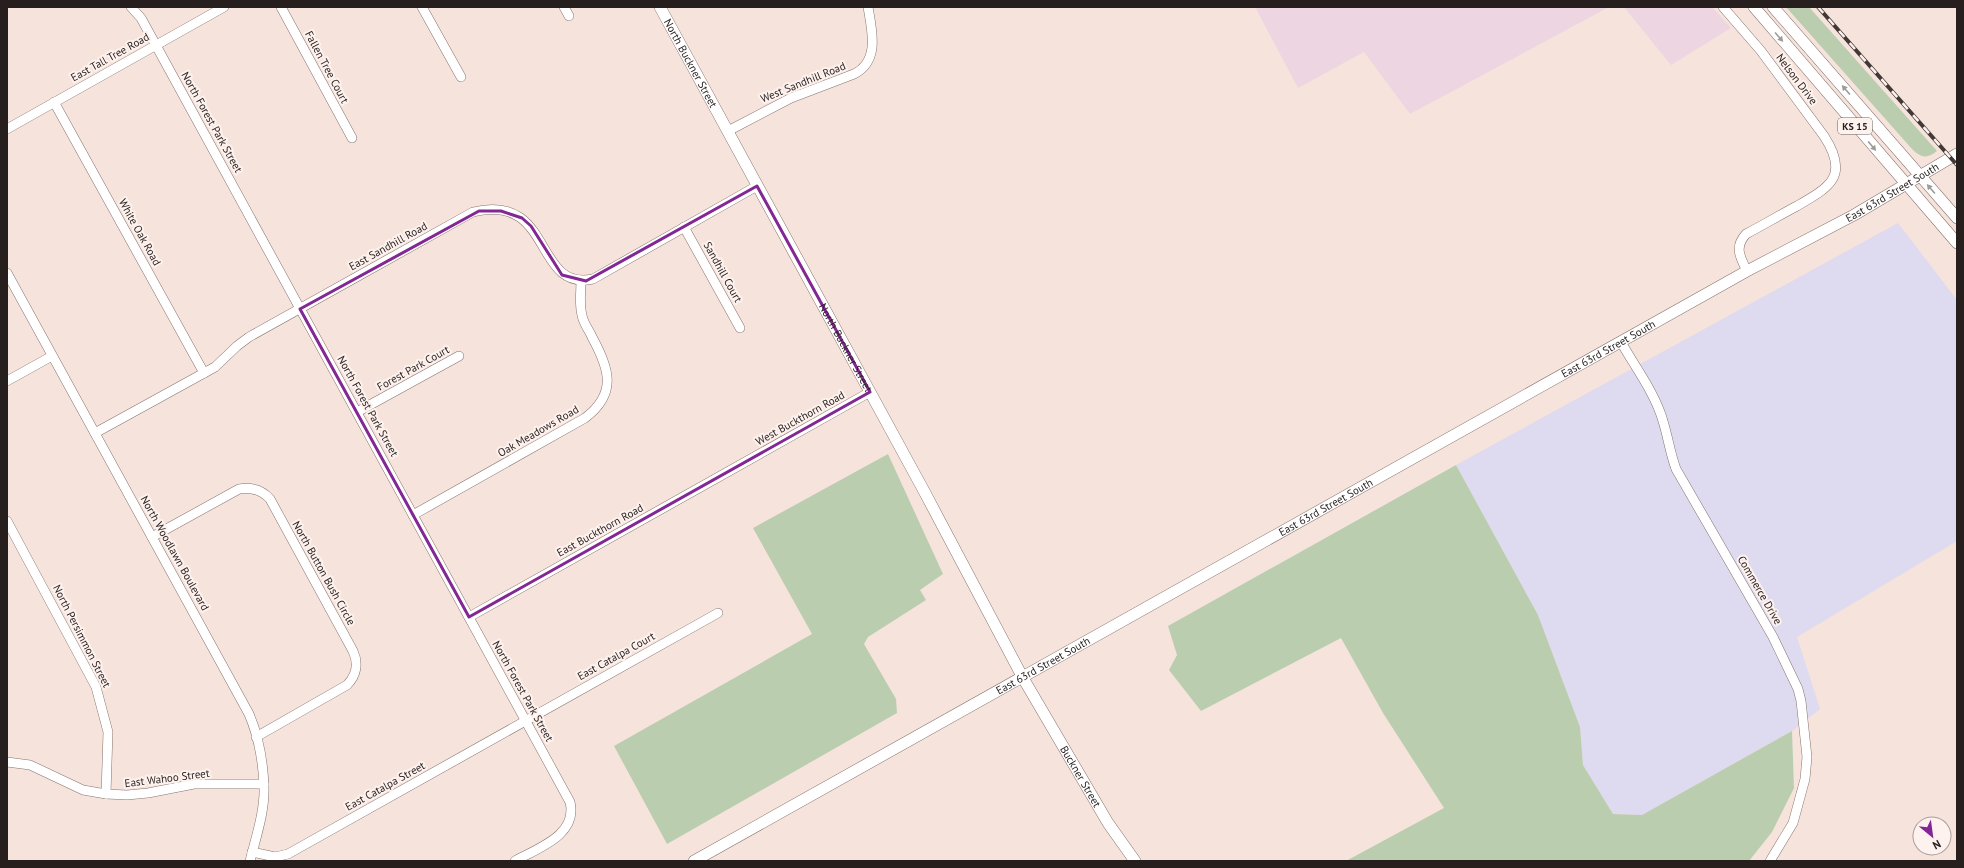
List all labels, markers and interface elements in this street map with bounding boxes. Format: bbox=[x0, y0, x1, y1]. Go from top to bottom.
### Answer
street label: North Buckner Street bbox=[661, 16, 721, 110]
street label: Fallen Tree Court bbox=[302, 28, 352, 106]
street label: East Tall Tree Road bbox=[68, 30, 152, 84]
one-way arrow bbox=[1774, 32, 1783, 41]
street label: Nelson Drive bbox=[1773, 51, 1821, 108]
street label: West Sandhill Road bbox=[758, 59, 848, 105]
street label: North Forest Park Street bbox=[178, 69, 246, 175]
one-way arrow bbox=[1842, 85, 1851, 96]
road number: KS 15 bbox=[1838, 118, 1872, 134]
one-way arrow bbox=[1868, 141, 1877, 152]
street label: East 63rd Street South bbox=[1843, 159, 1941, 225]
one-way arrow bbox=[1927, 184, 1936, 194]
street label: White Oak Road bbox=[116, 196, 164, 268]
street label: East Sandhill Road bbox=[346, 219, 430, 273]
street label: Sandhill Court bbox=[701, 239, 746, 305]
street label: North Buckner Street bbox=[816, 301, 876, 395]
street label: East 63rd Street South bbox=[1559, 317, 1658, 381]
street label: Forest Park Court bbox=[374, 342, 452, 394]
street label: North Forest Park Street bbox=[334, 353, 402, 459]
street label: West Buckthorn Road bbox=[753, 388, 847, 448]
street label: Oak Meadows Road bbox=[495, 402, 581, 460]
street label: East 63rd Street South bbox=[1276, 475, 1375, 539]
street label: North Woodlawn Boulevard bbox=[138, 493, 212, 613]
street label: East Buckthorn Road bbox=[554, 500, 646, 560]
street label: North Button Bush Circle bbox=[289, 518, 359, 628]
street label: Commerce Drive bbox=[1735, 553, 1785, 627]
street label: North Persimmon Street bbox=[50, 582, 114, 690]
street label: East Catalpa Court bbox=[575, 629, 657, 683]
street label: East 63rd Street South bbox=[993, 634, 1093, 697]
street label: North Forest Park Street bbox=[489, 638, 557, 744]
street label: Buckner Street bbox=[1057, 743, 1104, 810]
street label: East Catalpa Street bbox=[343, 758, 428, 814]
street label: East Wahoo Street bbox=[124, 766, 210, 790]
north arrow bbox=[1912, 816, 1952, 856]
text: N bbox=[1930, 837, 1943, 853]

